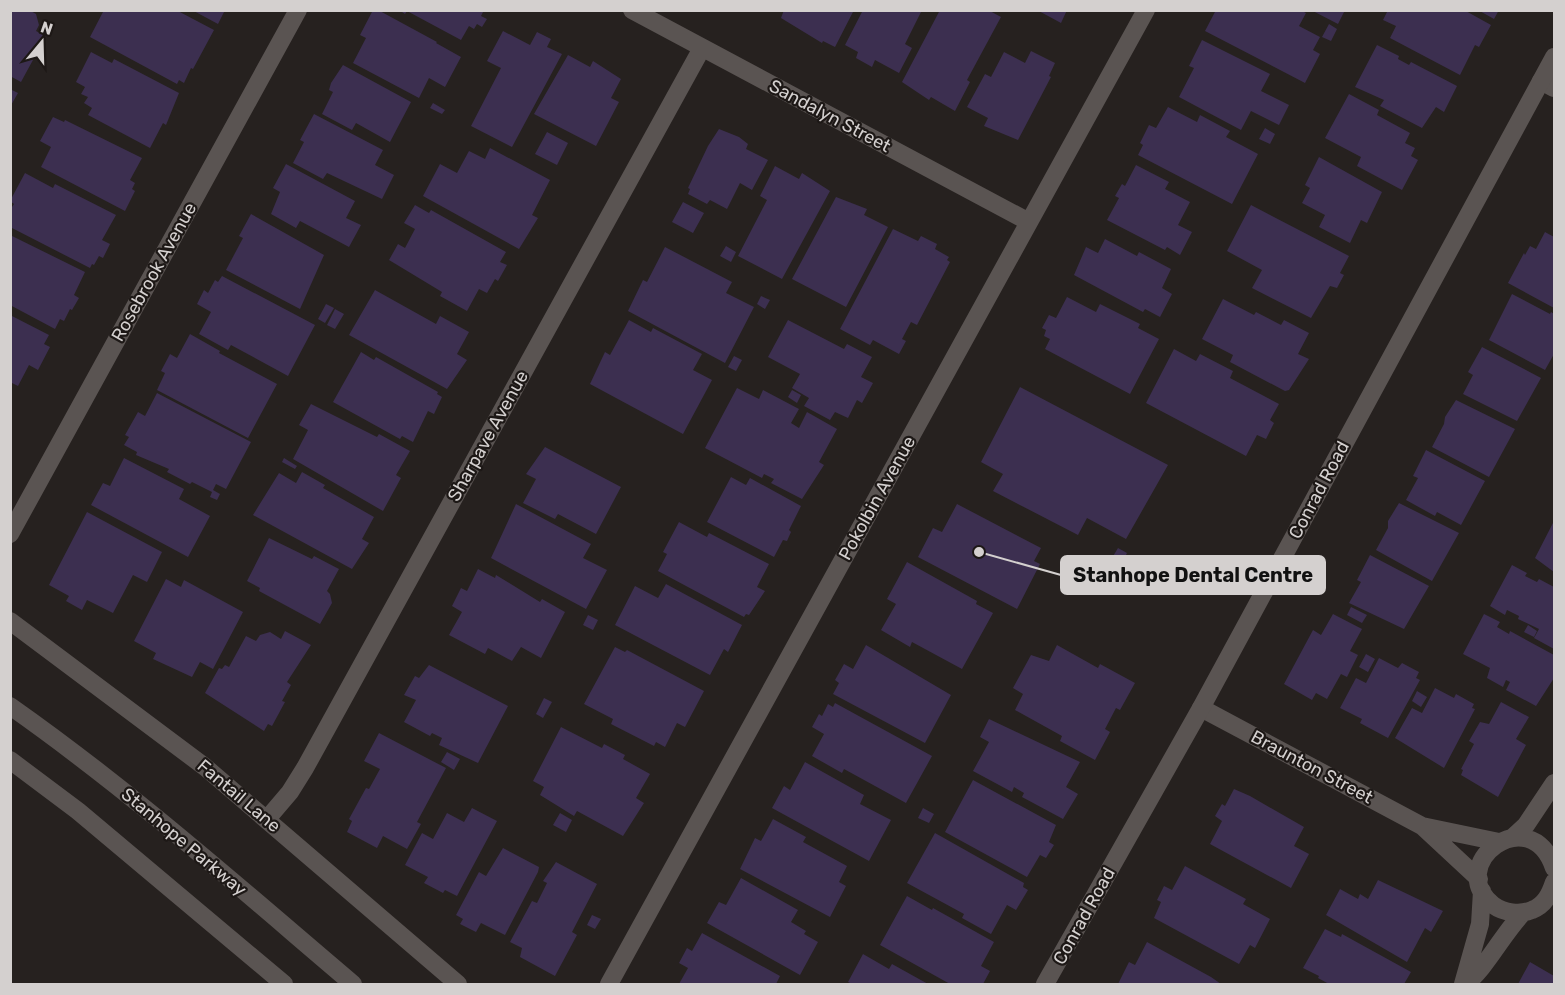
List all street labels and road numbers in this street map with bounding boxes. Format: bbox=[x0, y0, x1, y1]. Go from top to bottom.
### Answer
street label: Sandalyn Street bbox=[766, 75, 894, 157]
street label: Rosebrook Avenue bbox=[107, 199, 201, 345]
street label: Sharpave Avenue bbox=[443, 367, 533, 505]
street label: Pokolbin Avenue bbox=[834, 432, 920, 564]
street label: Conrad Road bbox=[1284, 437, 1354, 543]
street label: Braunton Street bbox=[1247, 726, 1377, 808]
street label: Fantail Lane bbox=[193, 755, 285, 837]
street label: Stanhope Parkway bbox=[117, 783, 251, 901]
street label: Conrad Road bbox=[1048, 864, 1120, 968]

